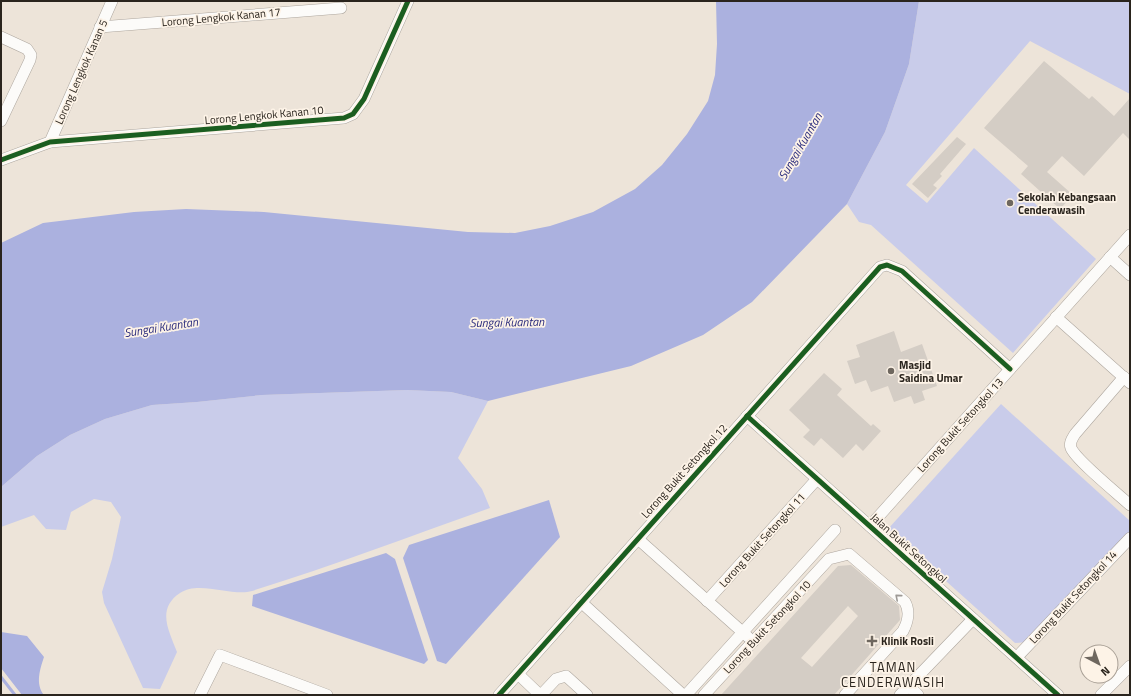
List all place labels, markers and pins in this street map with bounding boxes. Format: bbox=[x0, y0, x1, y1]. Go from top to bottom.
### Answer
place label: Sekolah Kebangsaan Cenderawasih bbox=[1018, 189, 1116, 218]
marker: Sekolah Kebangsaan Cenderawasih bbox=[1005, 198, 1015, 208]
place label: Masjid Saidina Umar bbox=[899, 357, 963, 386]
marker: Masjid Saidina Umar bbox=[886, 366, 896, 376]
place label: Klinik Rosli bbox=[881, 633, 934, 649]
marker: Klinik Rosli bbox=[866, 635, 878, 647]

